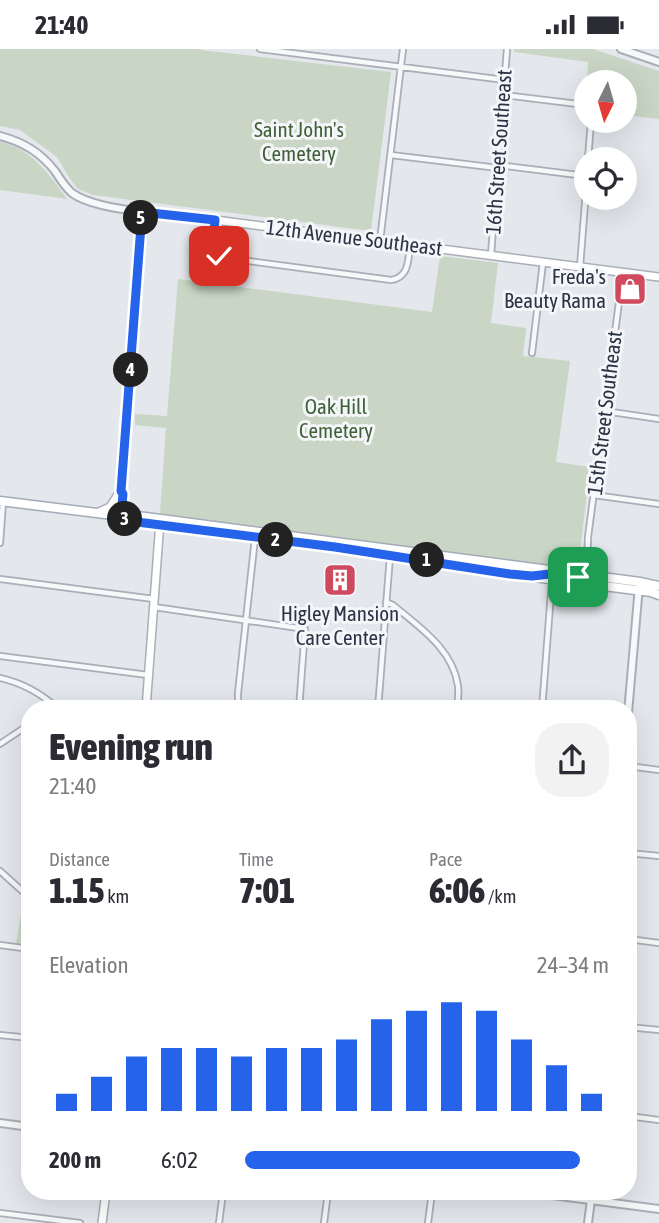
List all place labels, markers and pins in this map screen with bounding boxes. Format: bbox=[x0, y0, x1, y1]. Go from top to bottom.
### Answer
pin: 5 bbox=[124, 201, 158, 235]
pin bbox=[189, 226, 249, 286]
place label: Freda's Beauty Rama bbox=[504, 264, 606, 312]
shop icon: Freda's Beauty Rama bbox=[611, 270, 649, 308]
pin: 4 bbox=[114, 353, 148, 387]
pin: 3 bbox=[108, 501, 142, 537]
pin: 2 bbox=[258, 523, 294, 557]
pin: 1 bbox=[410, 543, 444, 577]
pin bbox=[548, 547, 608, 607]
building icon: Higley Mansion Care Center bbox=[321, 561, 359, 599]
place label: Higley Mansion Care Center bbox=[281, 601, 399, 649]

